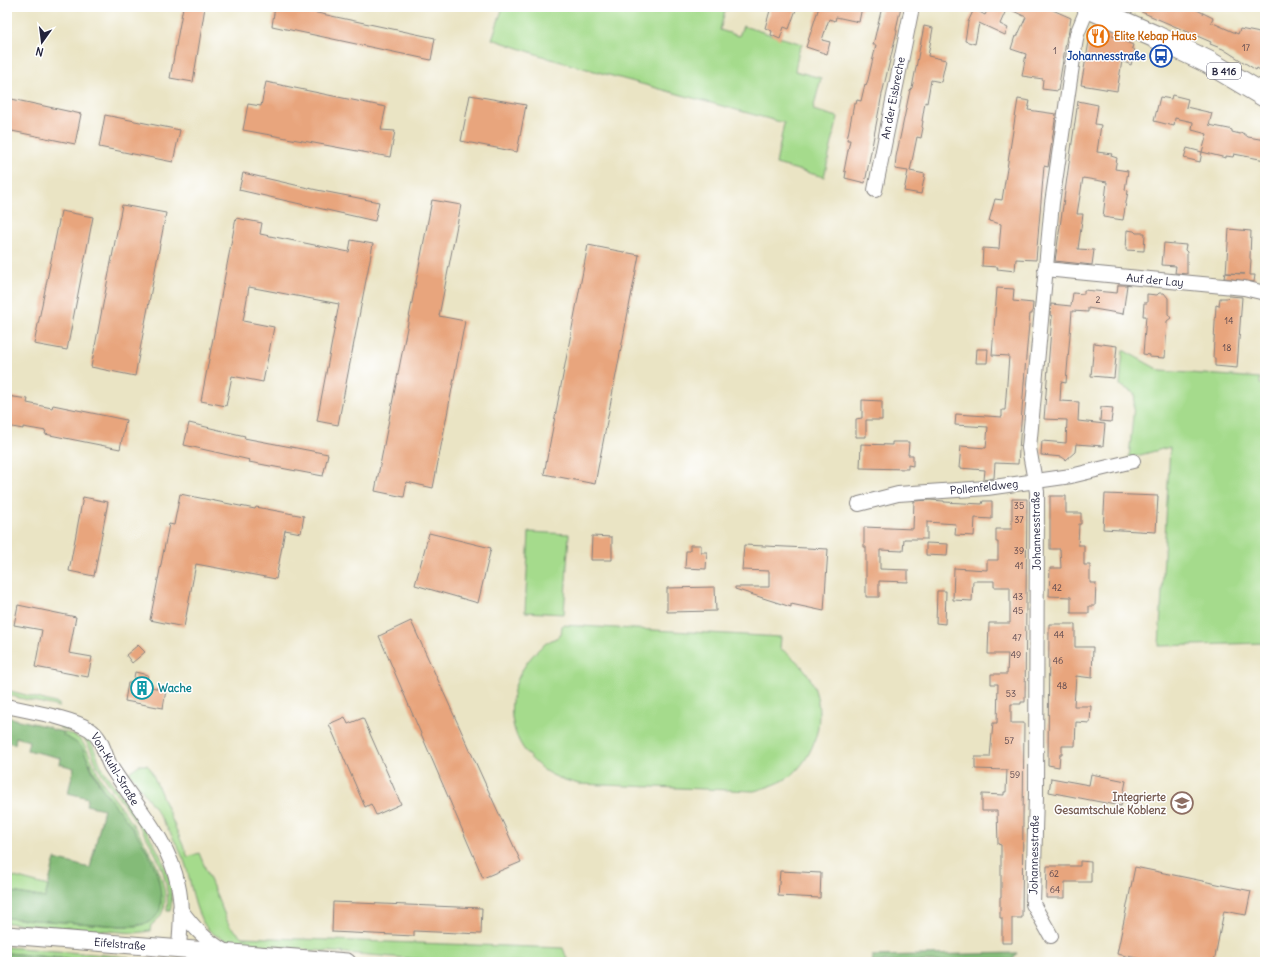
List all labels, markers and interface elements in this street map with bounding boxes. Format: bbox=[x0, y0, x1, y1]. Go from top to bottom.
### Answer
north arrow bbox=[22, 22, 62, 62]
restaurant icon: Elite Kebap Haus bbox=[1085, 23, 1111, 49]
place label: Elite Kebap Haus bbox=[1114, 29, 1197, 44]
house number: 17 bbox=[1242, 42, 1251, 53]
bus stop icon: Johannesstraße bbox=[1148, 43, 1174, 69]
text: N bbox=[34, 44, 45, 59]
house number: 1 bbox=[1053, 45, 1057, 56]
place label: Johannesstraße bbox=[1067, 49, 1146, 63]
street label: An der Eisbreche bbox=[878, 56, 908, 140]
road number: B 416 bbox=[1207, 63, 1241, 79]
street label: Auf der Lay bbox=[1126, 271, 1184, 289]
house number: 2 bbox=[1096, 294, 1101, 305]
house number: 14 bbox=[1225, 315, 1233, 326]
house number: 18 bbox=[1223, 342, 1231, 353]
street label: Pollenfeldweg bbox=[949, 476, 1019, 498]
street label: Johannesstraße bbox=[1028, 491, 1044, 571]
house number: 35 bbox=[1014, 500, 1024, 511]
house number: 37 bbox=[1014, 514, 1024, 525]
house number: 39 bbox=[1014, 545, 1024, 556]
house number: 41 bbox=[1015, 560, 1023, 571]
house number: 42 bbox=[1052, 582, 1062, 593]
house number: 43 bbox=[1013, 591, 1023, 602]
house number: 45 bbox=[1013, 605, 1023, 616]
house number: 44 bbox=[1054, 629, 1064, 640]
house number: 47 bbox=[1012, 632, 1022, 643]
house number: 49 bbox=[1011, 649, 1021, 660]
house number: 46 bbox=[1053, 655, 1063, 666]
building icon: Wache bbox=[129, 675, 155, 701]
house number: 48 bbox=[1057, 680, 1067, 691]
place label: Wache bbox=[158, 681, 192, 695]
house number: 53 bbox=[1006, 688, 1016, 699]
street label: Von-Kuhl-Straße bbox=[88, 730, 142, 808]
house number: 57 bbox=[1004, 735, 1014, 746]
house number: 59 bbox=[1010, 769, 1020, 780]
place label: Integrierte Gesamtschule Koblenz bbox=[1054, 790, 1167, 817]
school or university icon: Integrierte Gesamtschule Koblenz bbox=[1169, 790, 1195, 816]
street label: Johannesstraße bbox=[1026, 815, 1042, 895]
house number: 62 bbox=[1049, 868, 1059, 879]
house number: 64 bbox=[1050, 884, 1060, 895]
street label: Eifelstraße bbox=[94, 935, 147, 953]

